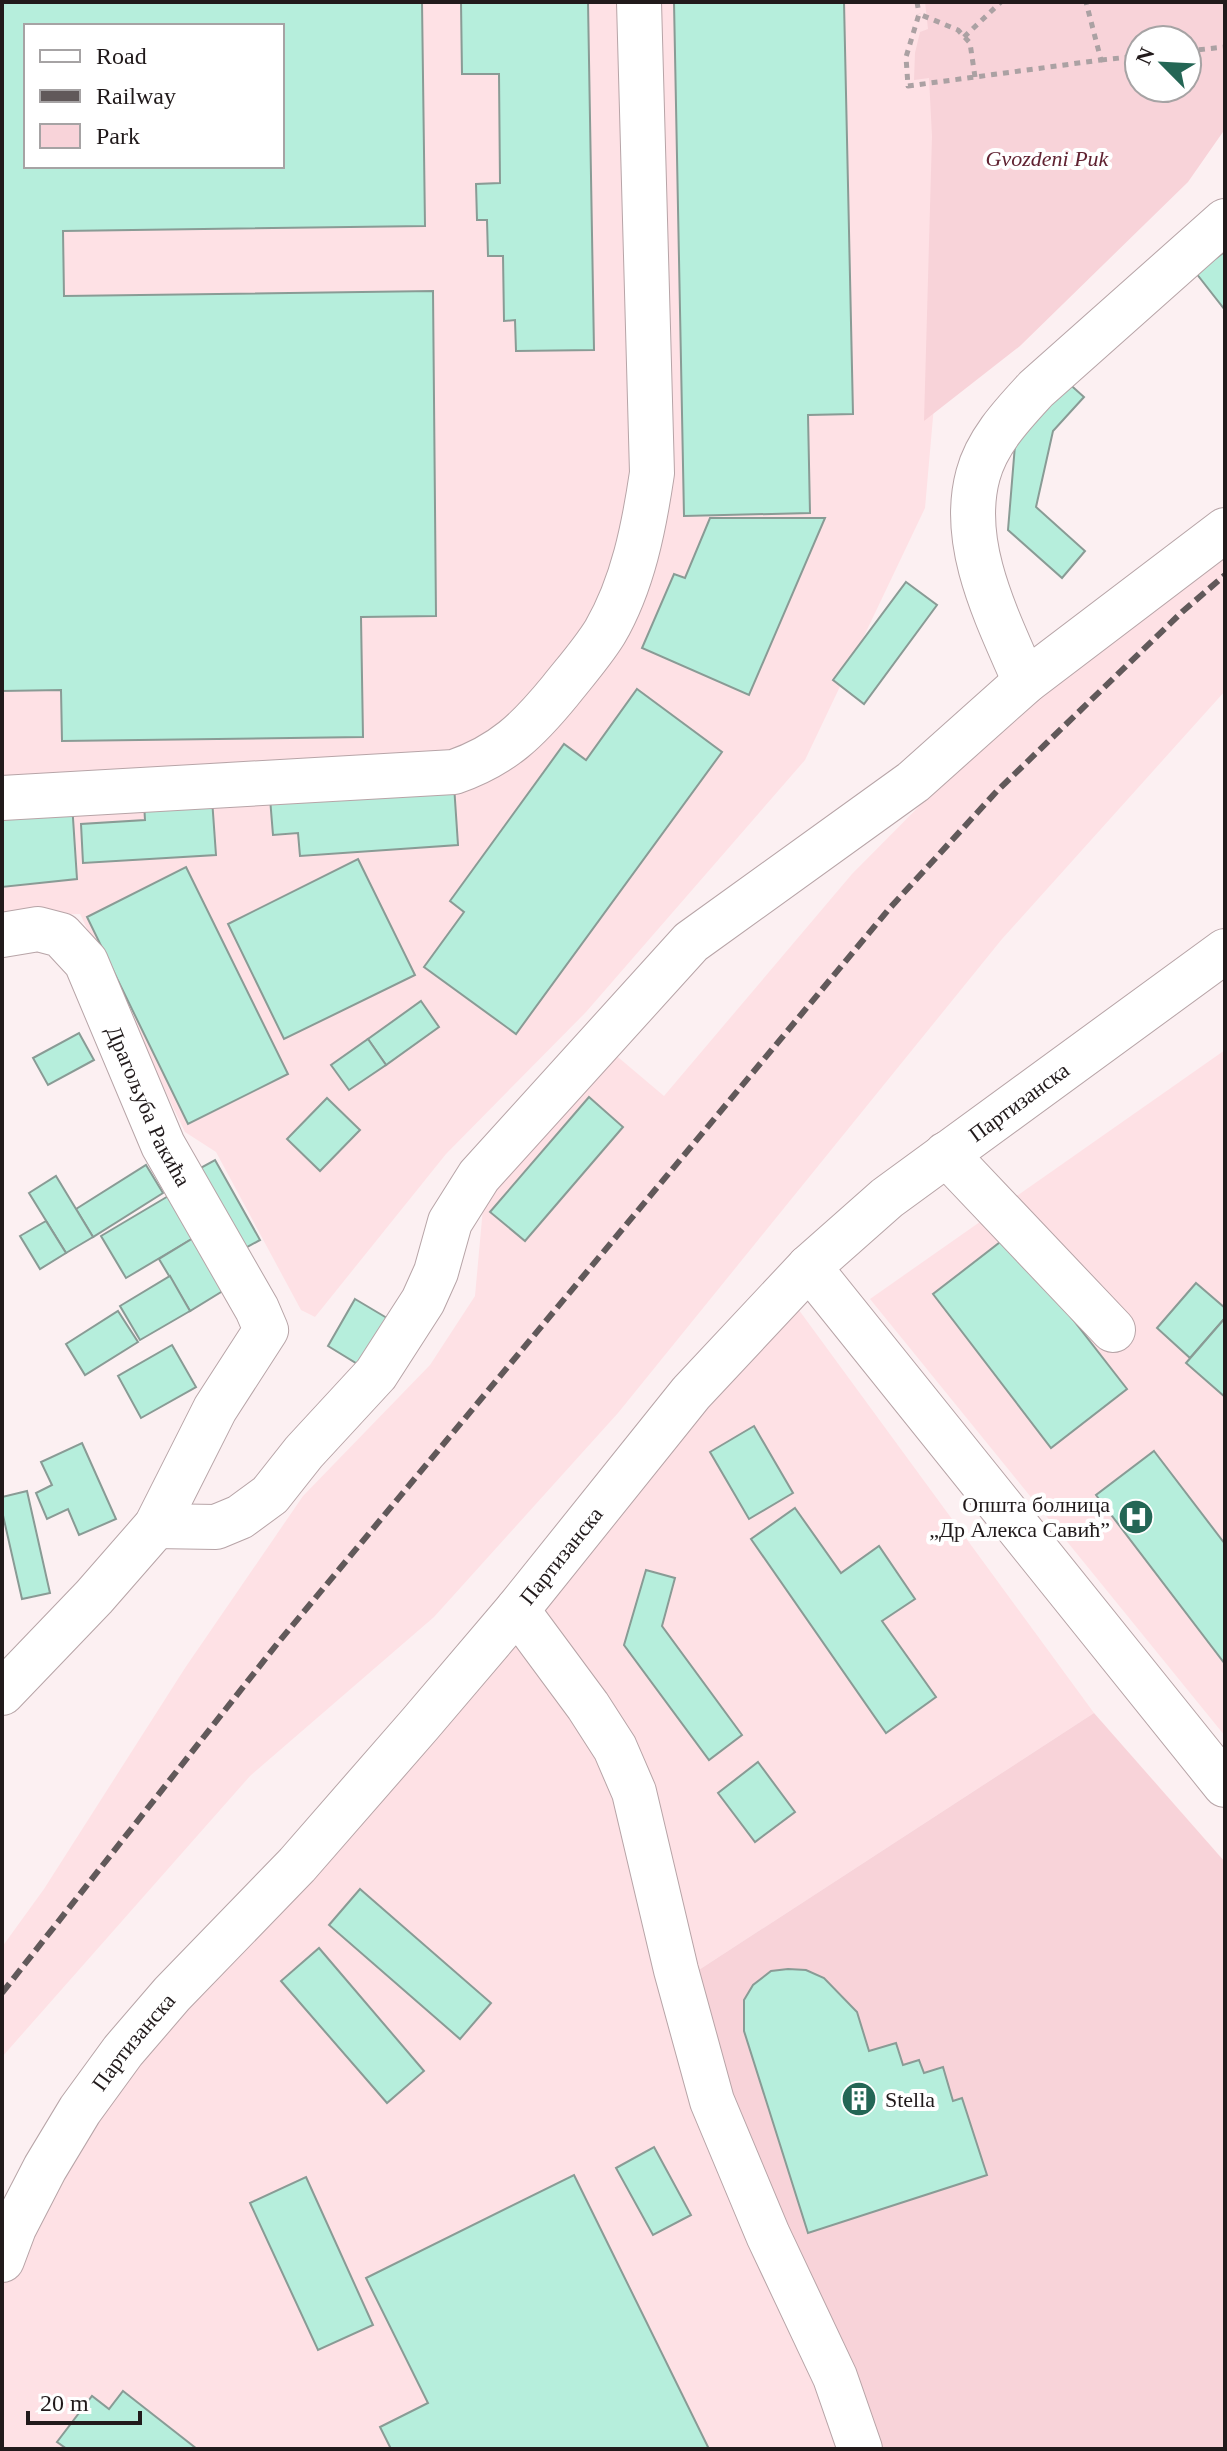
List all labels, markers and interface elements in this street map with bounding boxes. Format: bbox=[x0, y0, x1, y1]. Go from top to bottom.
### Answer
legend bbox=[24, 24, 284, 168]
north arrow bbox=[1123, 24, 1203, 104]
text: Road bbox=[96, 43, 147, 69]
text: N bbox=[1131, 44, 1160, 68]
text: Railway bbox=[96, 83, 176, 109]
text: Park bbox=[96, 123, 140, 149]
park label: Gvozdeni Puk bbox=[986, 146, 1110, 171]
street label: Драгољуба Ракића bbox=[102, 1022, 196, 1191]
street label: Партизанска bbox=[964, 1057, 1074, 1147]
place label: Општа болница „Др Алекса Савић” bbox=[929, 1492, 1110, 1542]
hospital icon: Општа болница „Др Алекса Савић” bbox=[1117, 1498, 1155, 1536]
street label: Партизанска bbox=[514, 1501, 608, 1609]
street label: Партизанска bbox=[86, 1988, 180, 2095]
building icon: Stella bbox=[840, 2080, 878, 2118]
place label: Stella bbox=[885, 2087, 935, 2112]
scale bar bbox=[28, 2375, 140, 2425]
text: 20 m bbox=[40, 2390, 89, 2416]

